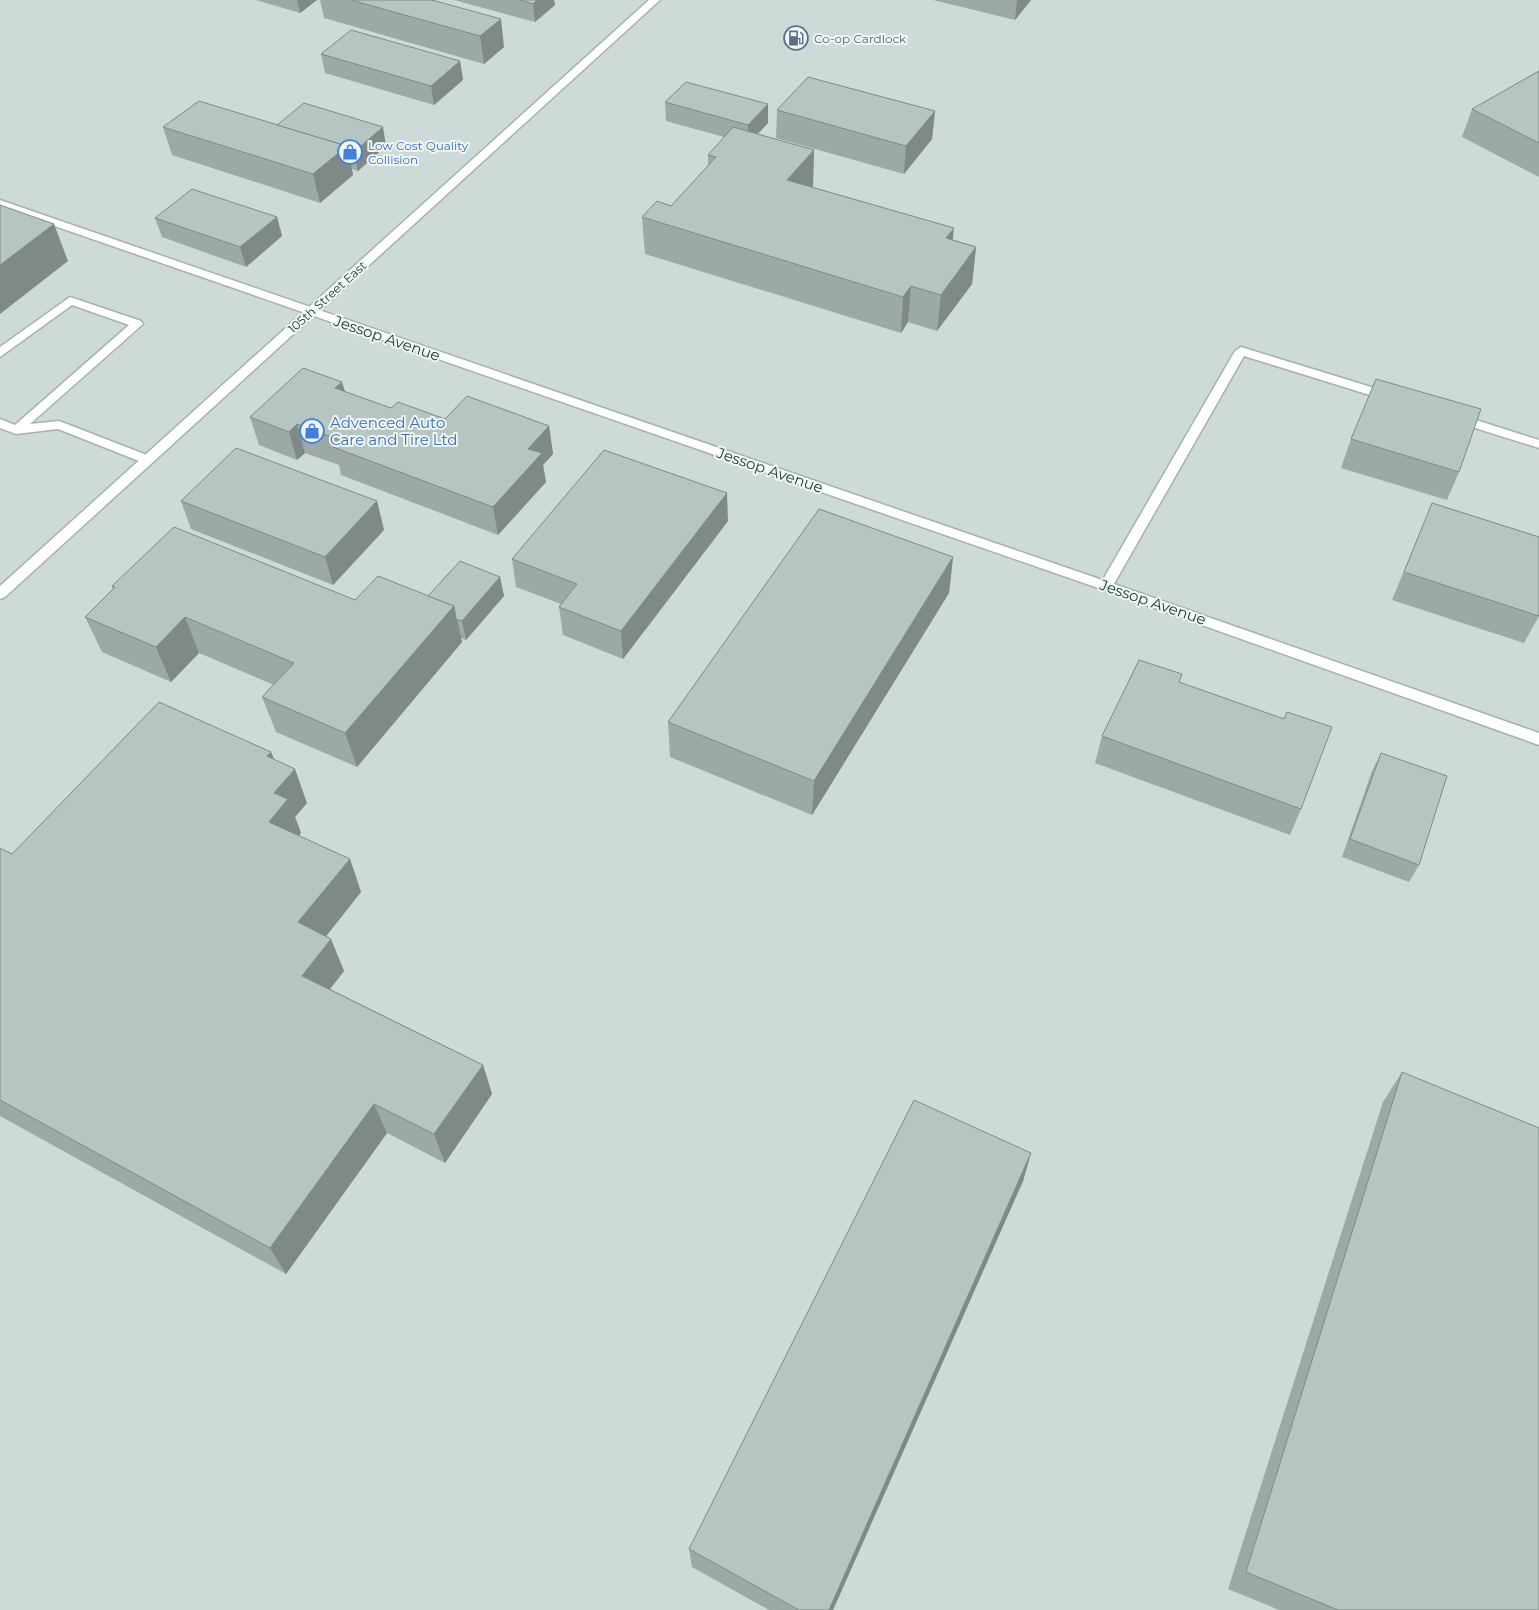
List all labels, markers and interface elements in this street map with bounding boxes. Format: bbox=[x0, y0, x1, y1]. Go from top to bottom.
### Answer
fuel station icon: Co-op Cardlock bbox=[783, 25, 809, 51]
place label: Co-op Cardlock bbox=[814, 31, 907, 46]
place label: Low Cost Quality Collision bbox=[368, 138, 469, 167]
shop icon: Low Cost Quality Collision bbox=[337, 139, 363, 165]
street label: 105th Street East bbox=[285, 258, 369, 336]
street label: Jessop Avenue bbox=[330, 311, 443, 365]
place label: Advenced Auto Care and Tire Ltd bbox=[330, 413, 457, 449]
shop icon: Advenced Auto Care and Tire Ltd bbox=[299, 418, 325, 444]
street label: Jessop Avenue bbox=[713, 443, 826, 497]
street label: Jessop Avenue bbox=[1096, 575, 1209, 629]

